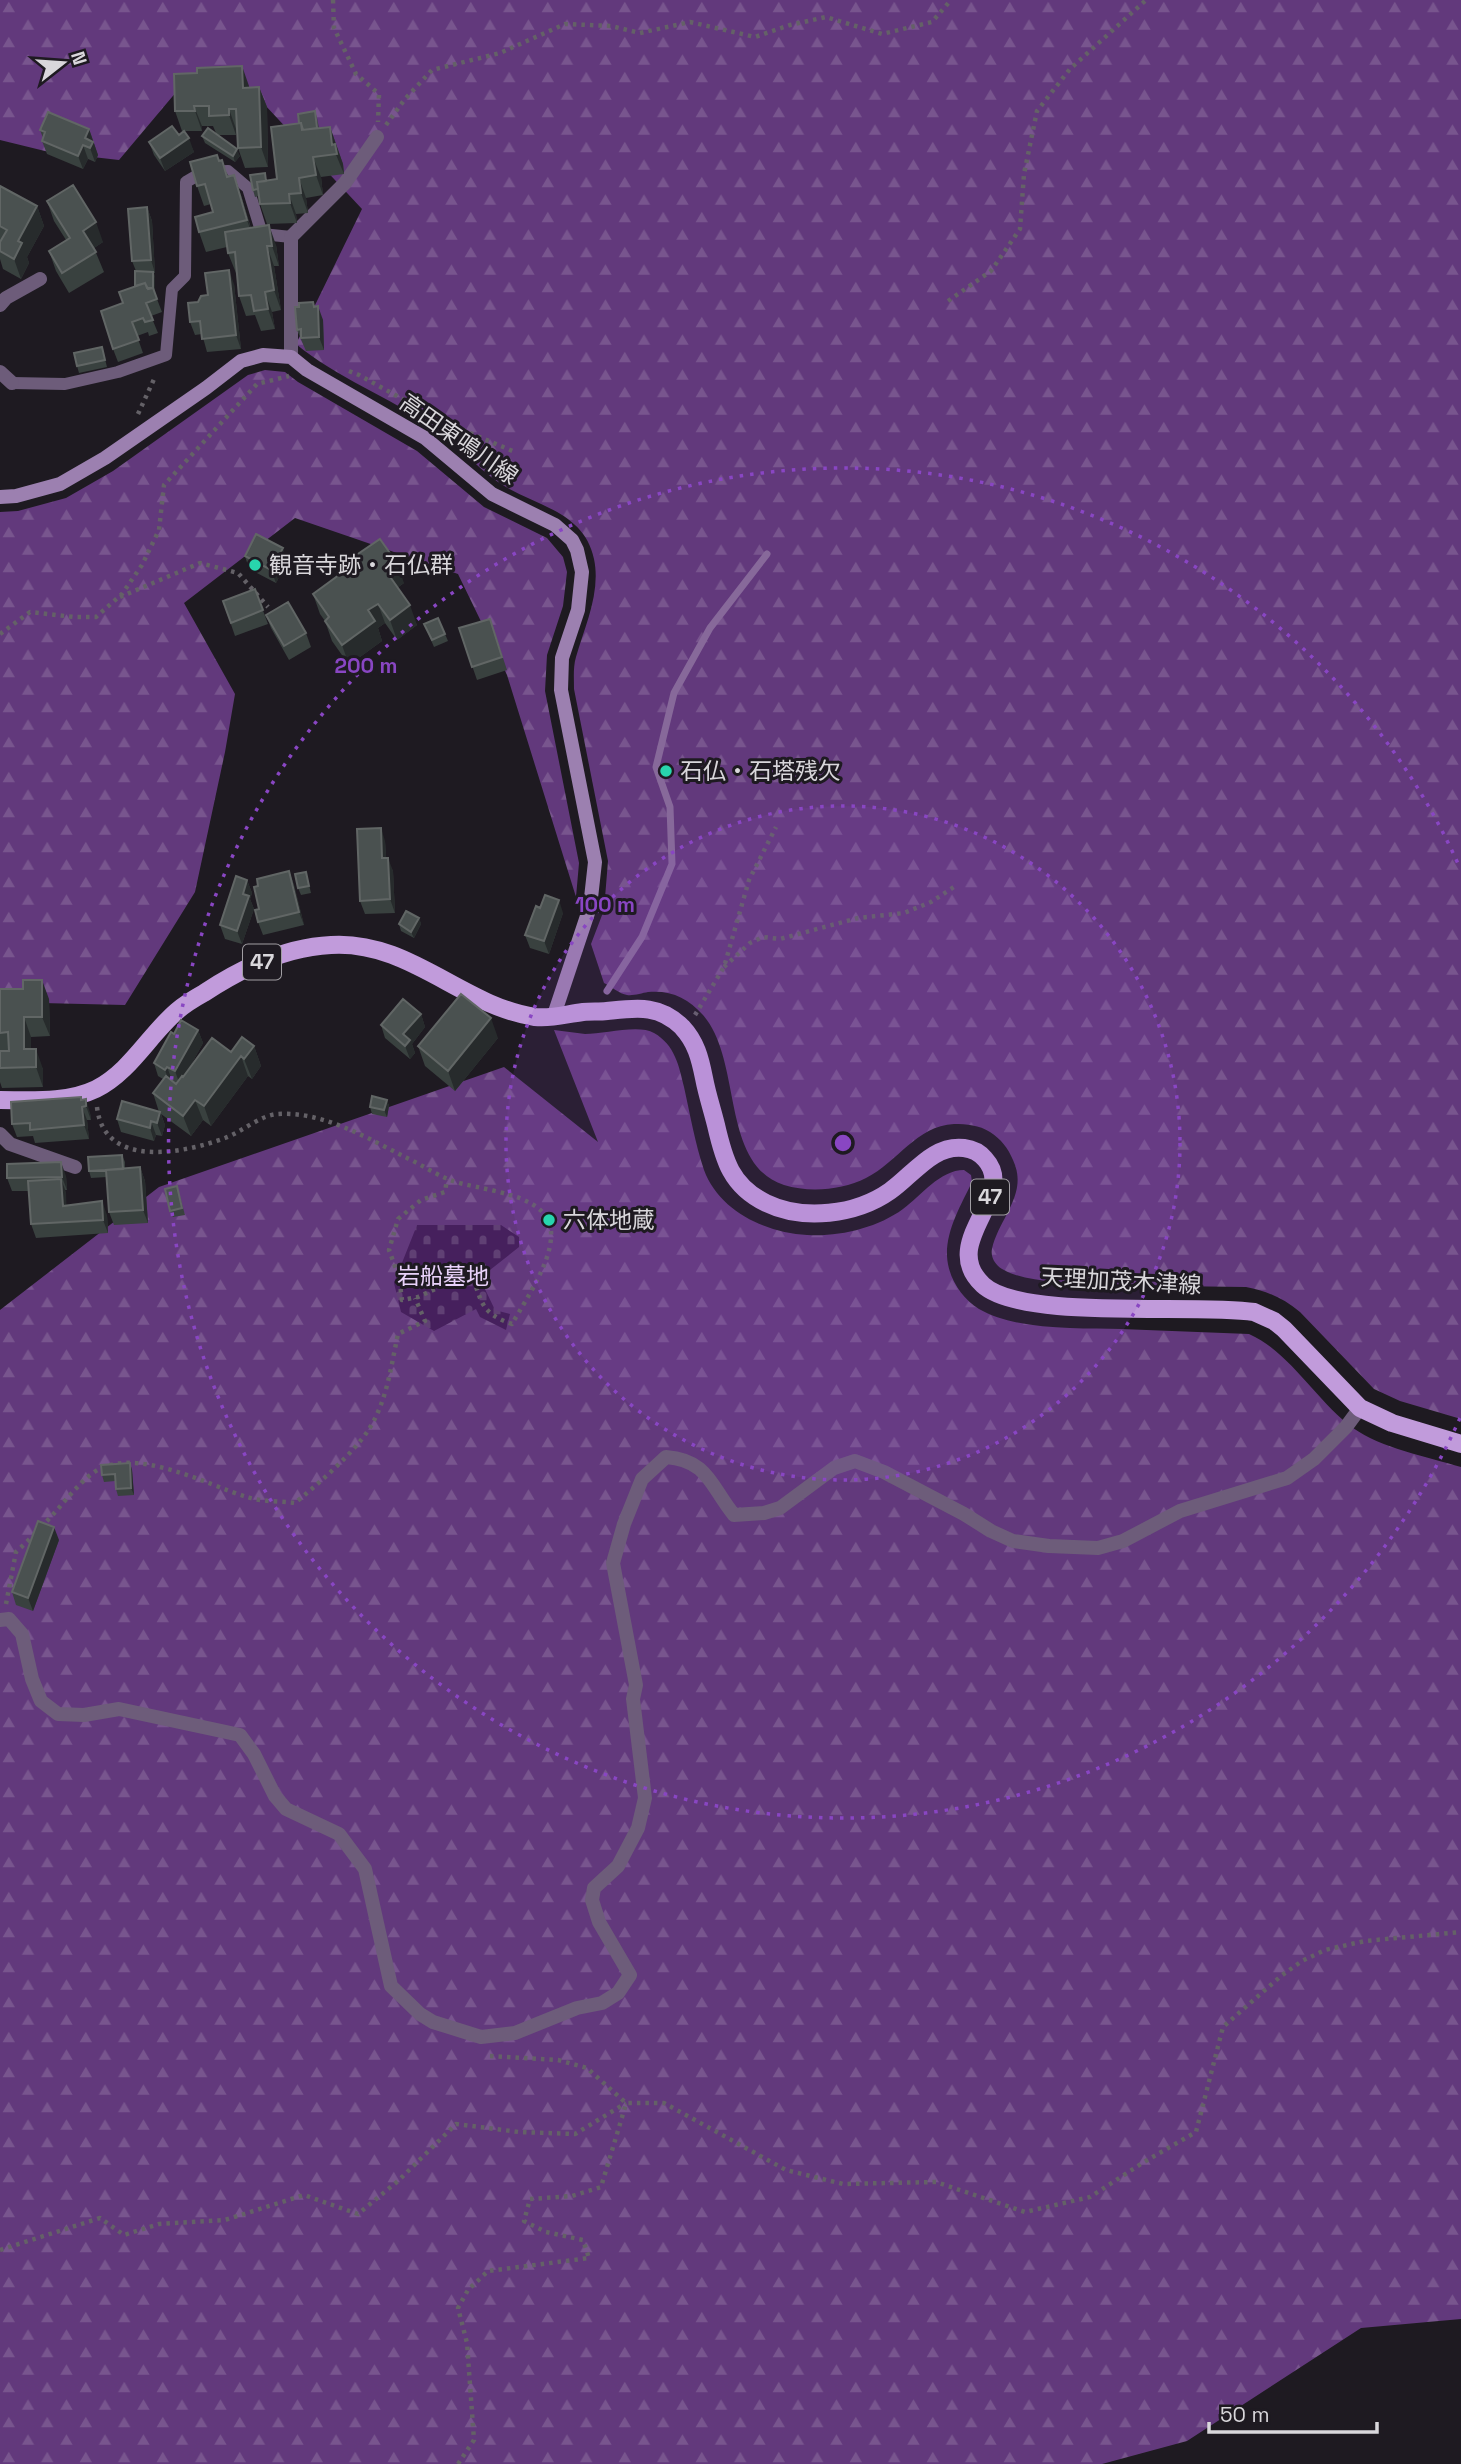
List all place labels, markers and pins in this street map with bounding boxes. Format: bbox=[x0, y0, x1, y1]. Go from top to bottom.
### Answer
place label: 観音寺跡・石仏群 bbox=[269, 550, 453, 580]
marker: 観音寺跡・石仏群 bbox=[247, 557, 263, 573]
place label: 石仏・石塔残欠 bbox=[680, 756, 841, 786]
marker: 石仏・石塔残欠 bbox=[658, 763, 674, 779]
centre of rings bbox=[831, 1131, 855, 1155]
place label: 六体地蔵 bbox=[563, 1205, 655, 1235]
marker: 六体地蔵 bbox=[541, 1212, 557, 1228]

